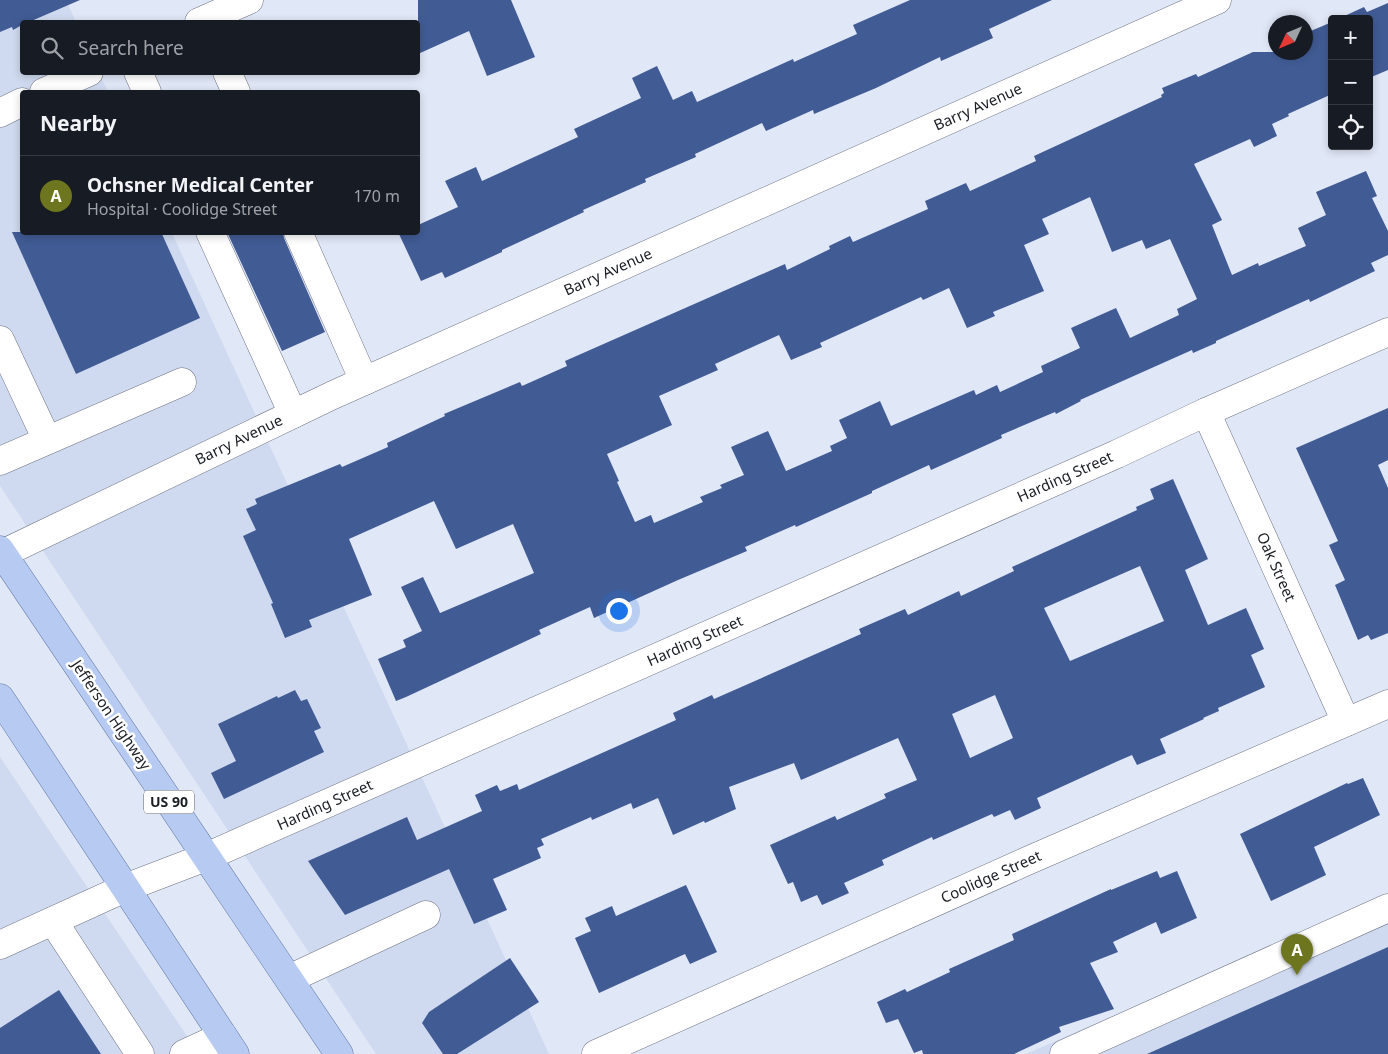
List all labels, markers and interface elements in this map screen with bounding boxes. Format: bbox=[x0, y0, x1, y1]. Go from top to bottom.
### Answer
north arrow bbox=[1268, 15, 1313, 60]
map controls bbox=[1328, 15, 1373, 150]
button: + bbox=[1328, 15, 1373, 60]
search box bbox=[20, 20, 420, 75]
icon: search bbox=[38, 34, 66, 62]
text: Search here bbox=[78, 35, 184, 61]
button: − bbox=[1328, 60, 1373, 105]
street label: Barry Avenue bbox=[930, 78, 1025, 134]
button: locate bbox=[1328, 105, 1373, 150]
text: Nearby bbox=[40, 109, 116, 137]
text: Ochsner Medical Center bbox=[87, 172, 314, 198]
text: A bbox=[50, 185, 62, 207]
text: 170 m bbox=[353, 185, 400, 207]
text: Hospital · Coolidge Street bbox=[87, 198, 277, 220]
street label: Barry Avenue bbox=[560, 243, 655, 299]
street label: Barry Avenue bbox=[192, 409, 286, 469]
street label: Harding Street bbox=[1014, 446, 1116, 506]
street label: Oak Street bbox=[1253, 529, 1301, 605]
your location bbox=[606, 598, 632, 624]
street label: Harding Street bbox=[644, 610, 746, 670]
street label: Jefferson Highway bbox=[67, 654, 156, 774]
street label: Harding Street bbox=[274, 774, 376, 834]
road number: US 90 bbox=[144, 790, 194, 814]
street label: Coolidge Street bbox=[937, 845, 1045, 907]
pin: A bbox=[1281, 934, 1313, 975]

